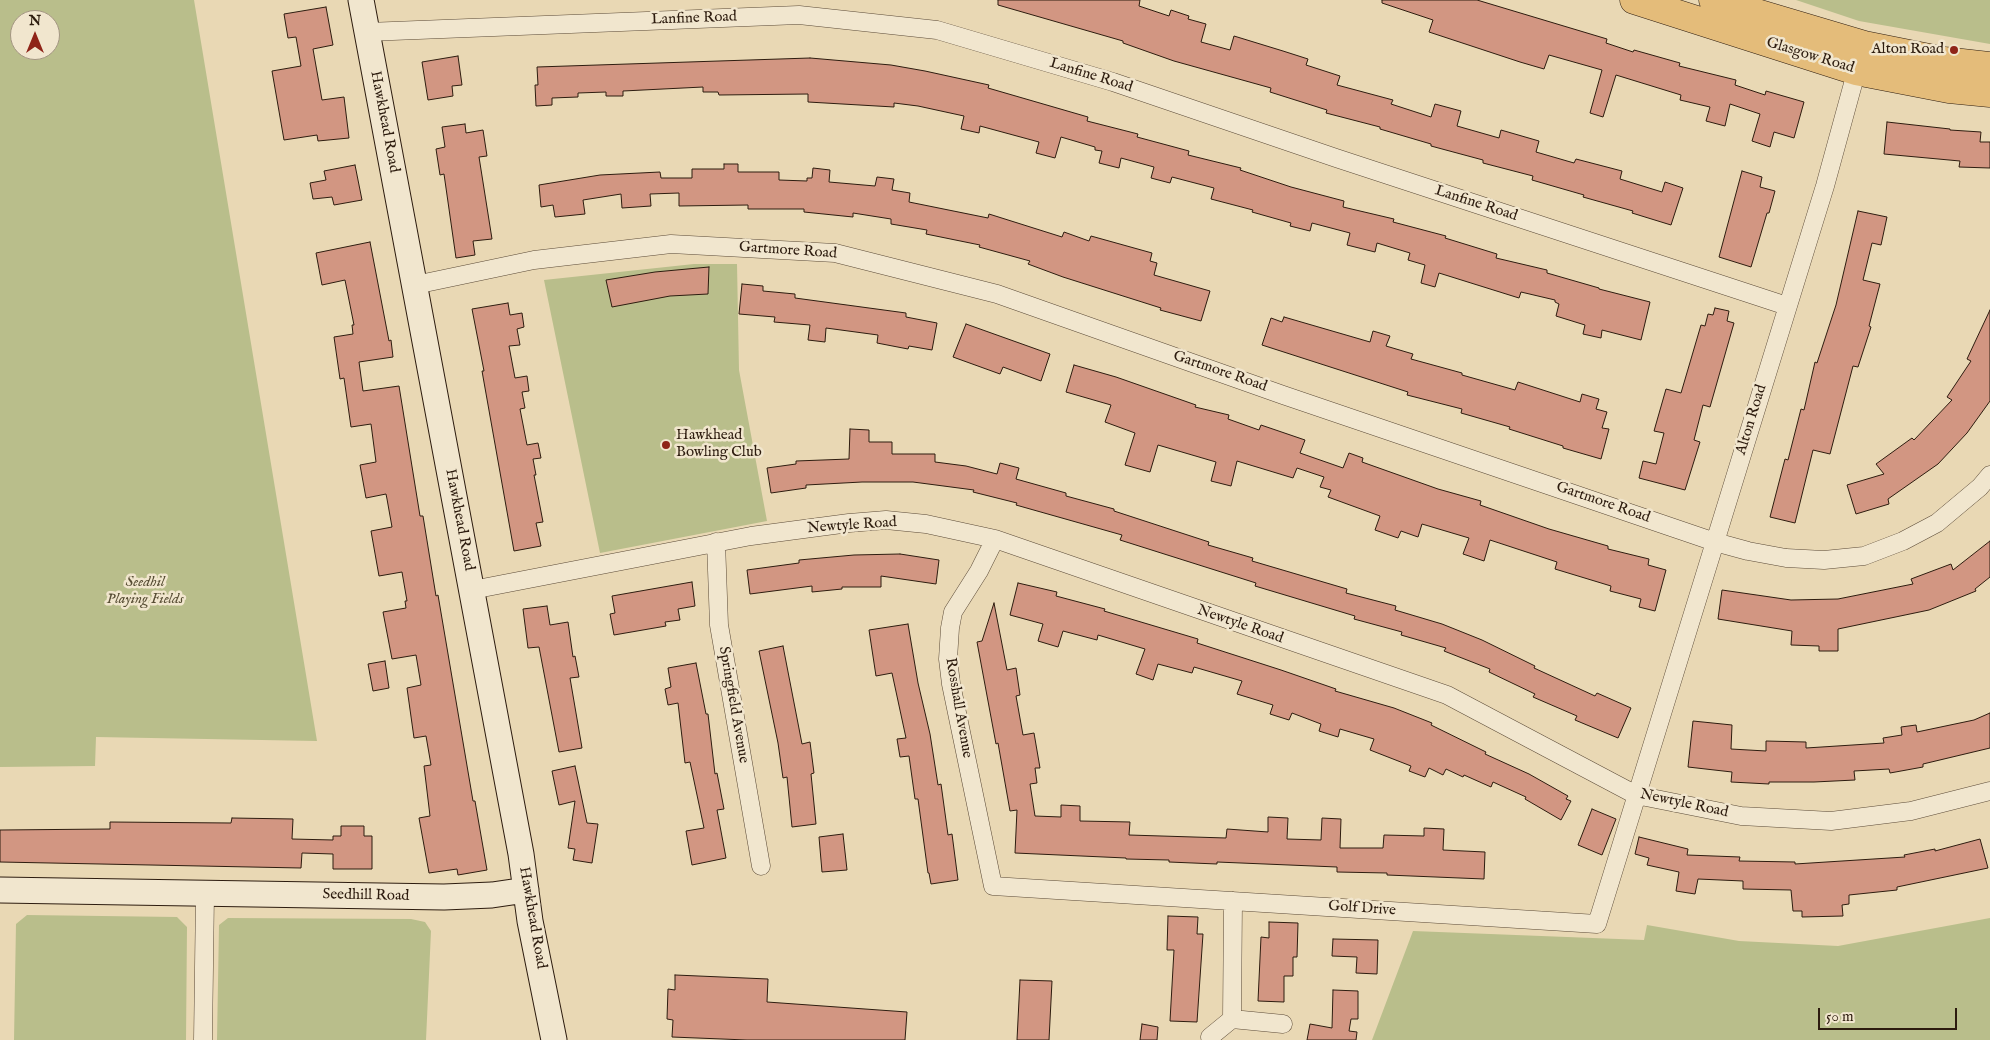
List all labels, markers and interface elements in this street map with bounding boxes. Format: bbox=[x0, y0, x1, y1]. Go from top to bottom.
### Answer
street label: Lanfine Road bbox=[651, 9, 737, 29]
north arrow bbox=[10, 10, 60, 60]
text: N bbox=[29, 12, 41, 30]
street label: Glasgow Road bbox=[1764, 34, 1856, 78]
place label: Alton Road bbox=[1871, 41, 1944, 59]
marker: Alton Road bbox=[1948, 44, 1960, 56]
street label: Lanfine Road bbox=[1047, 55, 1135, 97]
street label: Hawkhead Road bbox=[365, 70, 403, 174]
street label: Lanfine Road bbox=[1432, 182, 1520, 226]
street label: Gartmore Road bbox=[738, 239, 838, 263]
street label: Gartmore Road bbox=[1171, 348, 1269, 396]
street label: Alton Road bbox=[1733, 383, 1771, 457]
place label: Hawkhead Bowling Club bbox=[676, 427, 762, 462]
marker: Hawkhead Bowling Club bbox=[660, 439, 672, 451]
street label: Hawkhead Road bbox=[440, 468, 478, 572]
street label: Gartmore Road bbox=[1554, 479, 1652, 527]
street label: Newtyle Road bbox=[807, 514, 897, 538]
park label: Seedhil Playing Fields bbox=[107, 574, 183, 609]
street label: Newtyle Road bbox=[1195, 602, 1285, 648]
street label: Springfield Avenue bbox=[714, 645, 752, 765]
street label: Rosshall Avenue bbox=[940, 656, 976, 760]
street label: Newtyle Road bbox=[1638, 786, 1730, 822]
street label: Hawkhead Road bbox=[514, 866, 550, 970]
street label: Seedhill Road bbox=[322, 886, 410, 906]
street label: Golf Drive bbox=[1328, 898, 1396, 920]
scale bar bbox=[1820, 998, 1959, 1030]
text: 50 m bbox=[1826, 1007, 1854, 1026]

